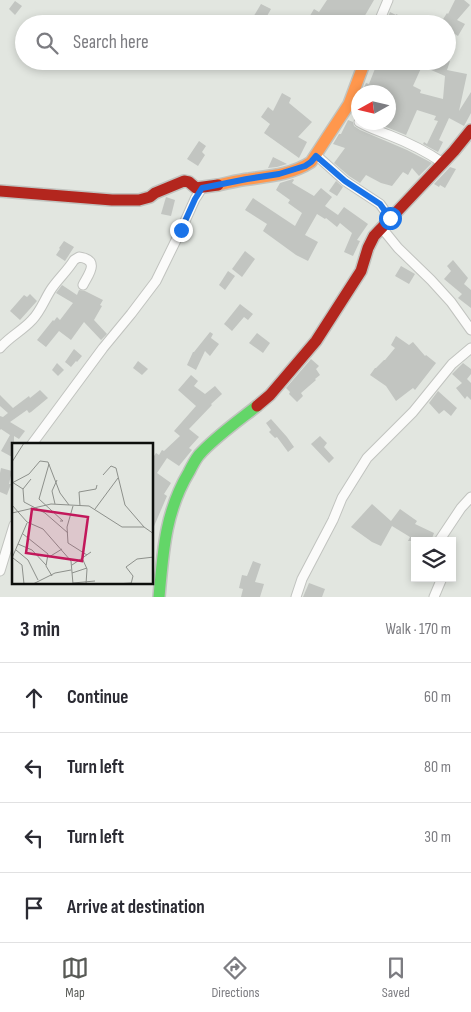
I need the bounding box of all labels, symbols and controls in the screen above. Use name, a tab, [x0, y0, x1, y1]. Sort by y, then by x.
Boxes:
search box	[15, 15, 456, 70]
icon: search	[33, 29, 61, 57]
text: Search here	[73, 31, 149, 54]
north arrow	[351, 85, 396, 130]
route start	[379, 207, 402, 230]
route end	[170, 219, 193, 242]
inset map	[12, 443, 154, 584]
map controls	[411, 537, 456, 582]
button: layers	[411, 537, 456, 582]
text: 3 min	[20, 617, 60, 642]
text: Walk · 170 m	[386, 620, 451, 639]
icon: ahead	[20, 684, 48, 712]
text: Continue	[67, 686, 128, 709]
text: 60 m	[424, 688, 451, 707]
icon: left	[20, 754, 48, 782]
text: Turn left	[67, 756, 124, 779]
text: 80 m	[424, 758, 451, 777]
icon: left	[20, 824, 48, 852]
text: Turn left	[67, 826, 124, 849]
text: 30 m	[424, 828, 451, 847]
icon: arrive	[20, 894, 48, 922]
text: Arrive at destination	[67, 896, 205, 919]
tab: Map	[61, 954, 89, 1001]
tab: Directions	[211, 954, 260, 1001]
tab: Saved	[382, 954, 410, 1001]

